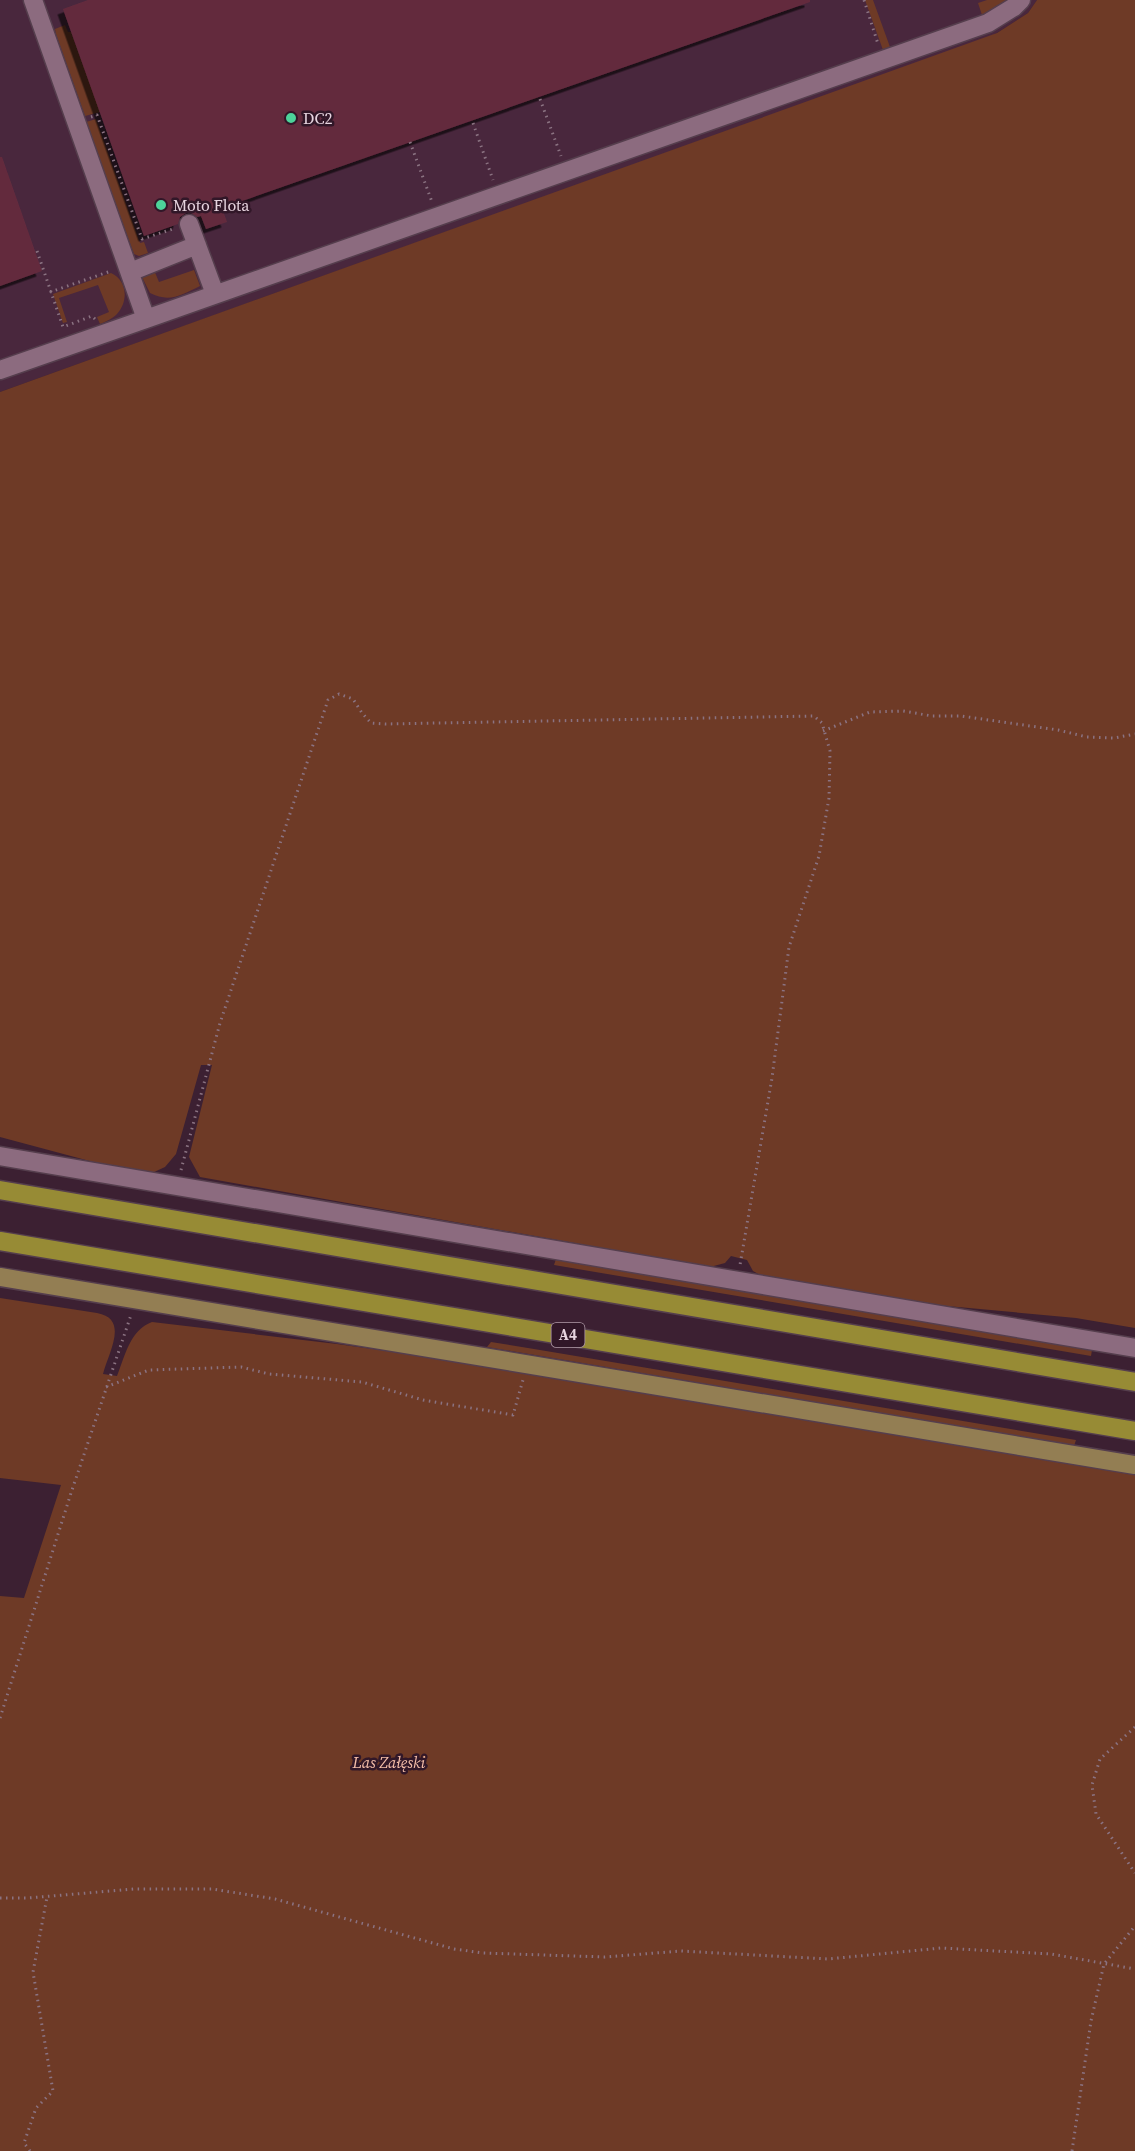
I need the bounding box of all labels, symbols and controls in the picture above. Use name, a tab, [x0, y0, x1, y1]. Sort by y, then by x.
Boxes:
place label: DC2	[303, 107, 333, 129]
marker: DC2	[284, 111, 298, 125]
place label: Moto Flota	[173, 194, 250, 216]
marker: Moto Flota	[154, 198, 168, 212]
road number: A4	[552, 1323, 584, 1347]
park label: Las Załęski	[352, 1751, 426, 1773]

